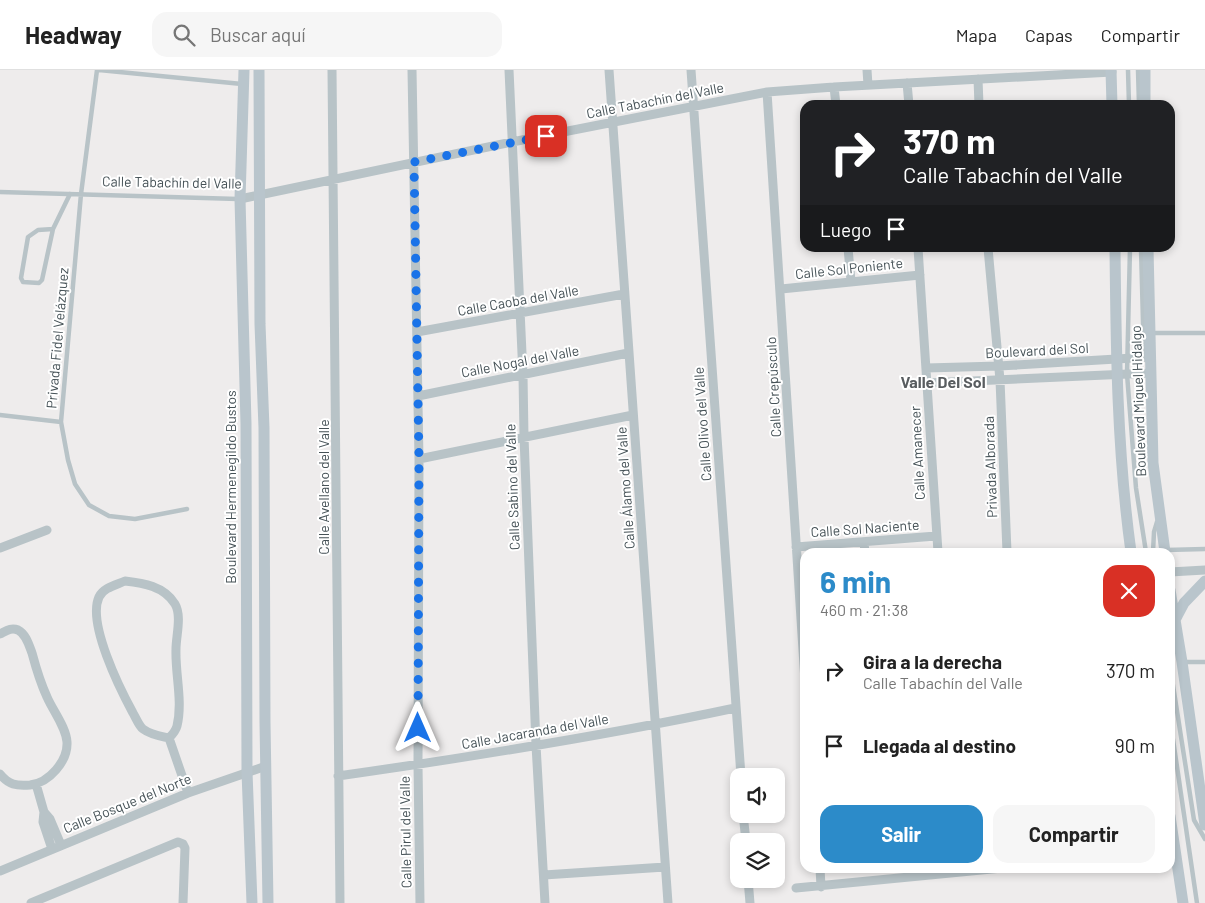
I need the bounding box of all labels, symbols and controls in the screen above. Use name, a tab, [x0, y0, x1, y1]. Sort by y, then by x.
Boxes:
search box	[152, 12, 502, 57]
text: Headway	[25, 20, 122, 49]
icon: search	[170, 21, 198, 49]
text: Buscar aquí	[210, 23, 306, 46]
text: Mapa	[956, 24, 997, 46]
text: Capas	[1025, 24, 1073, 46]
text: Compartir	[1101, 24, 1180, 46]
street label: Calle Tabachín del Valle	[585, 78, 725, 122]
pin	[525, 115, 567, 157]
text: 370 m	[903, 119, 995, 161]
icon: right	[820, 120, 885, 185]
icon: arrive	[532, 122, 560, 150]
text: Calle Tabachín del Valle	[903, 161, 1123, 187]
street label: Calle Tabachín del Valle	[102, 172, 242, 192]
icon: arrive	[882, 215, 910, 243]
text: Luego	[820, 218, 872, 241]
street label: Calle Sol Poniente	[794, 254, 904, 282]
street label: Privada Fidel Velázquez	[42, 267, 72, 409]
street label: Calle Caoba del Valle	[456, 281, 580, 319]
street label: Boulevard Miguel Hidalgo	[1127, 325, 1149, 477]
street label: Calle Crepúsculo	[762, 336, 784, 438]
street label: Boulevard del Sol	[985, 339, 1089, 361]
street label: Calle Nogal del Valle	[460, 341, 580, 381]
street label: Calle Olivo del Valle	[690, 366, 714, 482]
district label: Valle Del Sol	[900, 372, 986, 391]
street label: Boulevard Hermenegildo Bustos	[222, 390, 239, 584]
street label: Calle Amanecer	[906, 406, 928, 500]
street label: Privada Alborada	[980, 416, 1000, 518]
street label: Calle Avellano del Valle	[315, 419, 332, 555]
street label: Calle Sabino del Valle	[501, 424, 523, 550]
street label: Calle Álamo del Valle	[612, 426, 638, 550]
street label: Calle Sol Naciente	[810, 516, 920, 540]
text: 6 min	[820, 563, 891, 599]
button: close	[1103, 565, 1155, 617]
text: 460 m · 21:38	[820, 600, 908, 619]
text: Gira a la derecha	[863, 650, 1002, 673]
icon: right	[820, 657, 848, 685]
text: 370 m	[1106, 659, 1155, 682]
text: Calle Tabachín del Valle	[863, 673, 1023, 692]
position arrow	[391, 701, 443, 753]
street label: Calle Jacaranda del Valle	[460, 710, 610, 752]
icon: arrive	[820, 732, 848, 760]
text: Llegada al destino	[863, 734, 1016, 757]
text: 90 m	[1115, 734, 1155, 757]
map controls	[730, 768, 785, 888]
button: sound	[730, 768, 785, 823]
street label: Calle Bosque del Norte	[60, 770, 194, 836]
street label: Calle Pirul del Valle	[396, 776, 414, 888]
button: Salir	[820, 805, 983, 863]
button: Compartir	[993, 805, 1155, 863]
button: layers	[730, 833, 785, 888]

